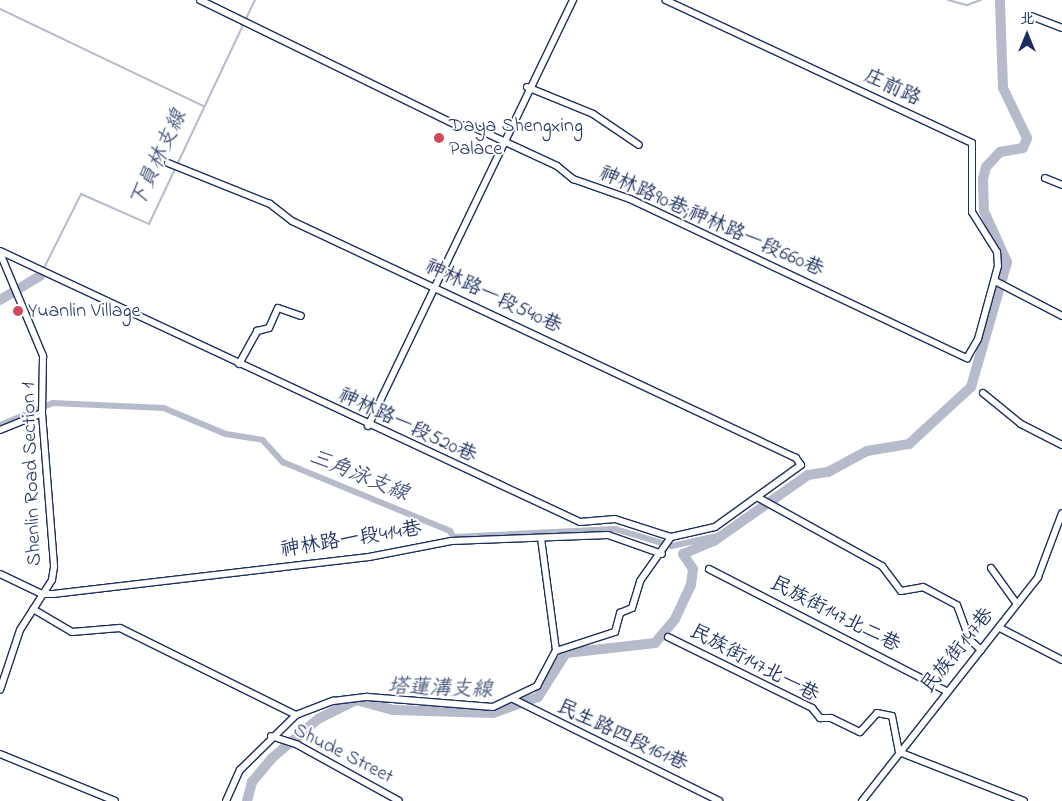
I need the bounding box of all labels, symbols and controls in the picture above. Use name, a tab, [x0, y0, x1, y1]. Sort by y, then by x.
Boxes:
text: 北	[1020, 9, 1034, 30]
north arrow	[1002, 10, 1052, 60]
street label: 庄前路	[860, 64, 924, 112]
water label: 下員林支線	[125, 106, 193, 212]
place label: Daya Shengxing Palace	[449, 114, 583, 161]
marker: Daya Shengxing Palace	[433, 132, 445, 144]
street label: 神林路90巷;神林路一段660巷	[595, 162, 827, 282]
street label: 神林路一段540巷	[421, 255, 565, 339]
place label: Yuanlin Village	[28, 299, 141, 323]
marker: Yuanlin Village	[12, 305, 24, 317]
street label: Shenlin Road Section 1	[17, 382, 47, 566]
street label: 神林路一段520巷	[334, 383, 480, 469]
water label: 三角泳支線	[306, 445, 412, 507]
street label: 神林路一段414巷	[279, 517, 423, 563]
street label: 民族街147北二巷	[766, 572, 904, 658]
street label: 民族街147巷	[916, 603, 1000, 699]
street label: 民族街147北一巷	[685, 620, 823, 708]
water label: 塔蓮溝支線	[387, 675, 493, 703]
street label: 民生路四段161巷	[553, 695, 691, 777]
street label: Shude Street	[289, 718, 397, 790]

